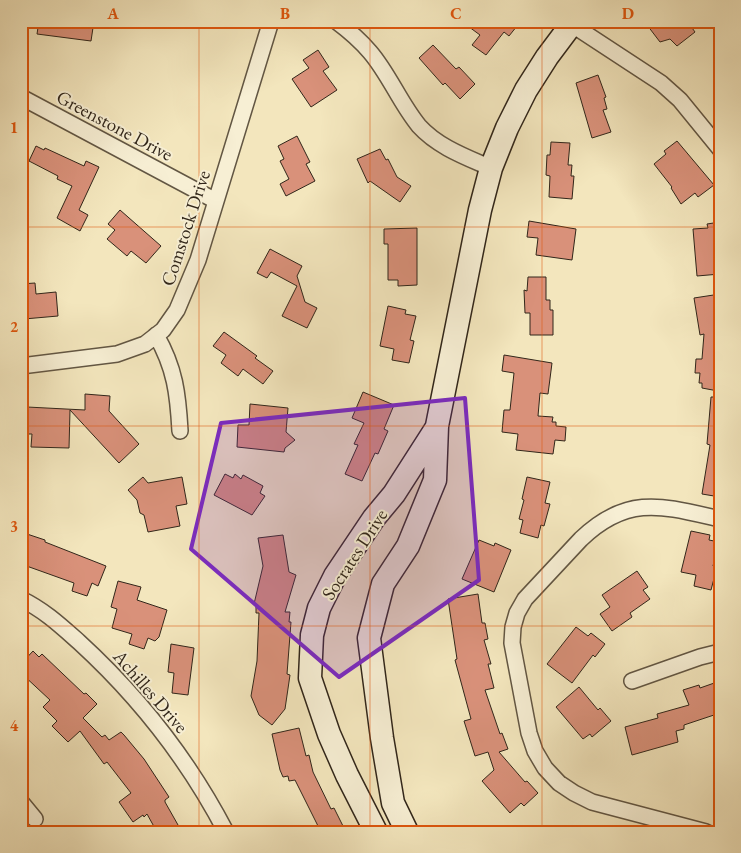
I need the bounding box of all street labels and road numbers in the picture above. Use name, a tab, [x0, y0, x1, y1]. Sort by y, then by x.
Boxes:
street label: Greenstone Drive	[52, 84, 177, 167]
street label: Comstock Drive	[155, 167, 216, 289]
street label: Socrates Drive	[316, 504, 393, 604]
street label: Achilles Drive	[107, 644, 194, 738]

